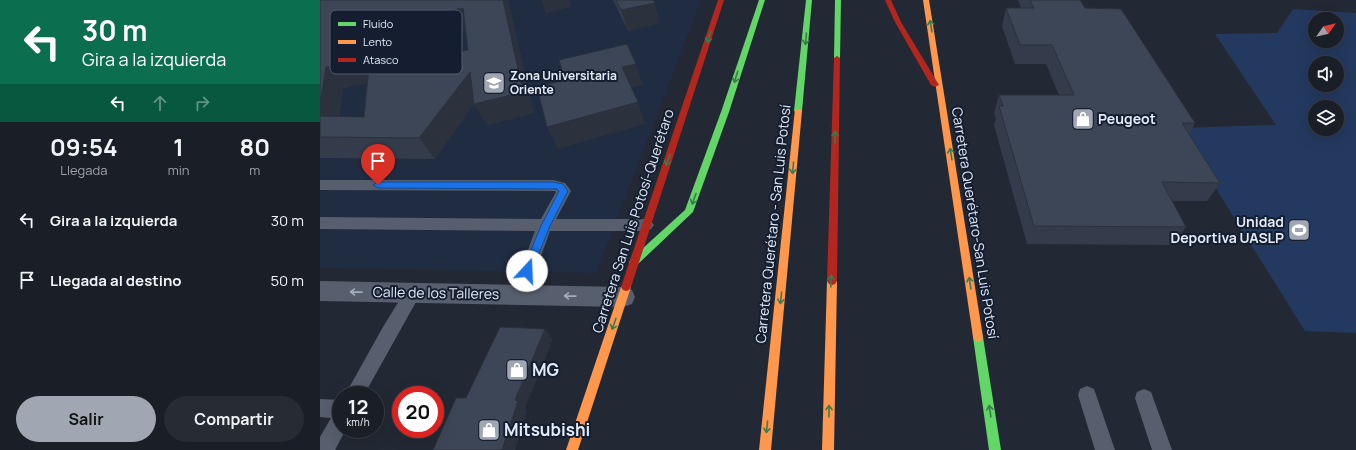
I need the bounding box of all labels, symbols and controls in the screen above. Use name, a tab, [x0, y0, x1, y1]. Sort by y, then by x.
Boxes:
legend	[330, 10, 462, 74]
text: 30 m	[82, 11, 147, 49]
north arrow	[1308, 12, 1344, 48]
map controls	[1308, 12, 1344, 136]
icon: left	[16, 16, 68, 68]
text: Fluido	[363, 16, 394, 31]
one-way arrow	[927, 20, 935, 33]
one-way arrow	[705, 30, 712, 43]
one-way arrow	[802, 32, 809, 45]
text: Lento	[363, 34, 393, 49]
text: Gira a la izquierda	[82, 47, 226, 71]
text: Atasco	[363, 52, 399, 67]
button: sound	[1308, 56, 1344, 92]
place label: Zona Universitaria Oriente	[510, 67, 617, 98]
school or university icon: Zona Universitaria Oriente	[481, 70, 507, 96]
one-way arrow	[732, 70, 739, 83]
icon: left	[107, 92, 129, 114]
icon: ahead	[149, 92, 171, 114]
icon: right	[191, 92, 213, 114]
button: layers	[1308, 100, 1344, 136]
street label: Carretera Querétaro - San Luis Potosí	[751, 104, 794, 344]
street label: Carretera San Luis Potosí-Querétaro	[587, 106, 678, 335]
street label: Carretera Querétaro-San Luis Potosí	[948, 106, 1003, 340]
shop icon: Peugeot	[1070, 106, 1096, 132]
place label: Peugeot	[1098, 109, 1156, 128]
text: 09:54	[50, 130, 118, 163]
text: 1	[173, 130, 184, 163]
text: 80	[239, 130, 270, 163]
one-way arrow	[831, 131, 839, 144]
pin	[361, 144, 395, 185]
one-way arrow	[946, 148, 954, 161]
icon: arrive	[367, 150, 389, 172]
one-way arrow	[664, 154, 671, 167]
text: Llegada	[60, 161, 107, 179]
text: min	[168, 161, 189, 179]
text: m	[249, 161, 260, 179]
one-way arrow	[789, 161, 797, 174]
one-way arrow	[689, 193, 697, 205]
icon: left	[16, 209, 38, 231]
text: Gira a la izquierda	[50, 210, 177, 231]
text: 30 m	[271, 210, 304, 231]
place label: Unidad Deportiva UASLP	[1171, 212, 1284, 247]
sports icon: Unidad Deportiva UASLP	[1286, 217, 1312, 243]
position arrow	[506, 250, 548, 292]
icon: arrive	[16, 269, 38, 291]
text: Llegada al destino	[50, 270, 182, 291]
text: 50 m	[270, 270, 304, 291]
one-way arrow	[828, 275, 835, 288]
one-way arrow	[966, 277, 974, 290]
street label: Calle de los Talleres	[373, 282, 499, 303]
one-way arrow	[350, 288, 363, 295]
one-way arrow	[777, 291, 784, 304]
one-way arrow	[564, 292, 577, 300]
one-way arrow	[610, 317, 618, 329]
shop icon: MG	[504, 357, 530, 383]
place label: MG	[532, 358, 559, 381]
speed limit sign: 20	[392, 386, 444, 438]
text: 12	[348, 393, 368, 420]
button: Salir	[16, 396, 156, 442]
button: Compartir	[164, 396, 304, 442]
one-way arrow	[825, 405, 833, 418]
one-way arrow	[985, 405, 993, 418]
text: km/h	[346, 415, 370, 429]
shop icon: Mitsubishi	[476, 417, 502, 443]
place label: Mitsubishi	[504, 418, 590, 441]
one-way arrow	[764, 420, 771, 433]

